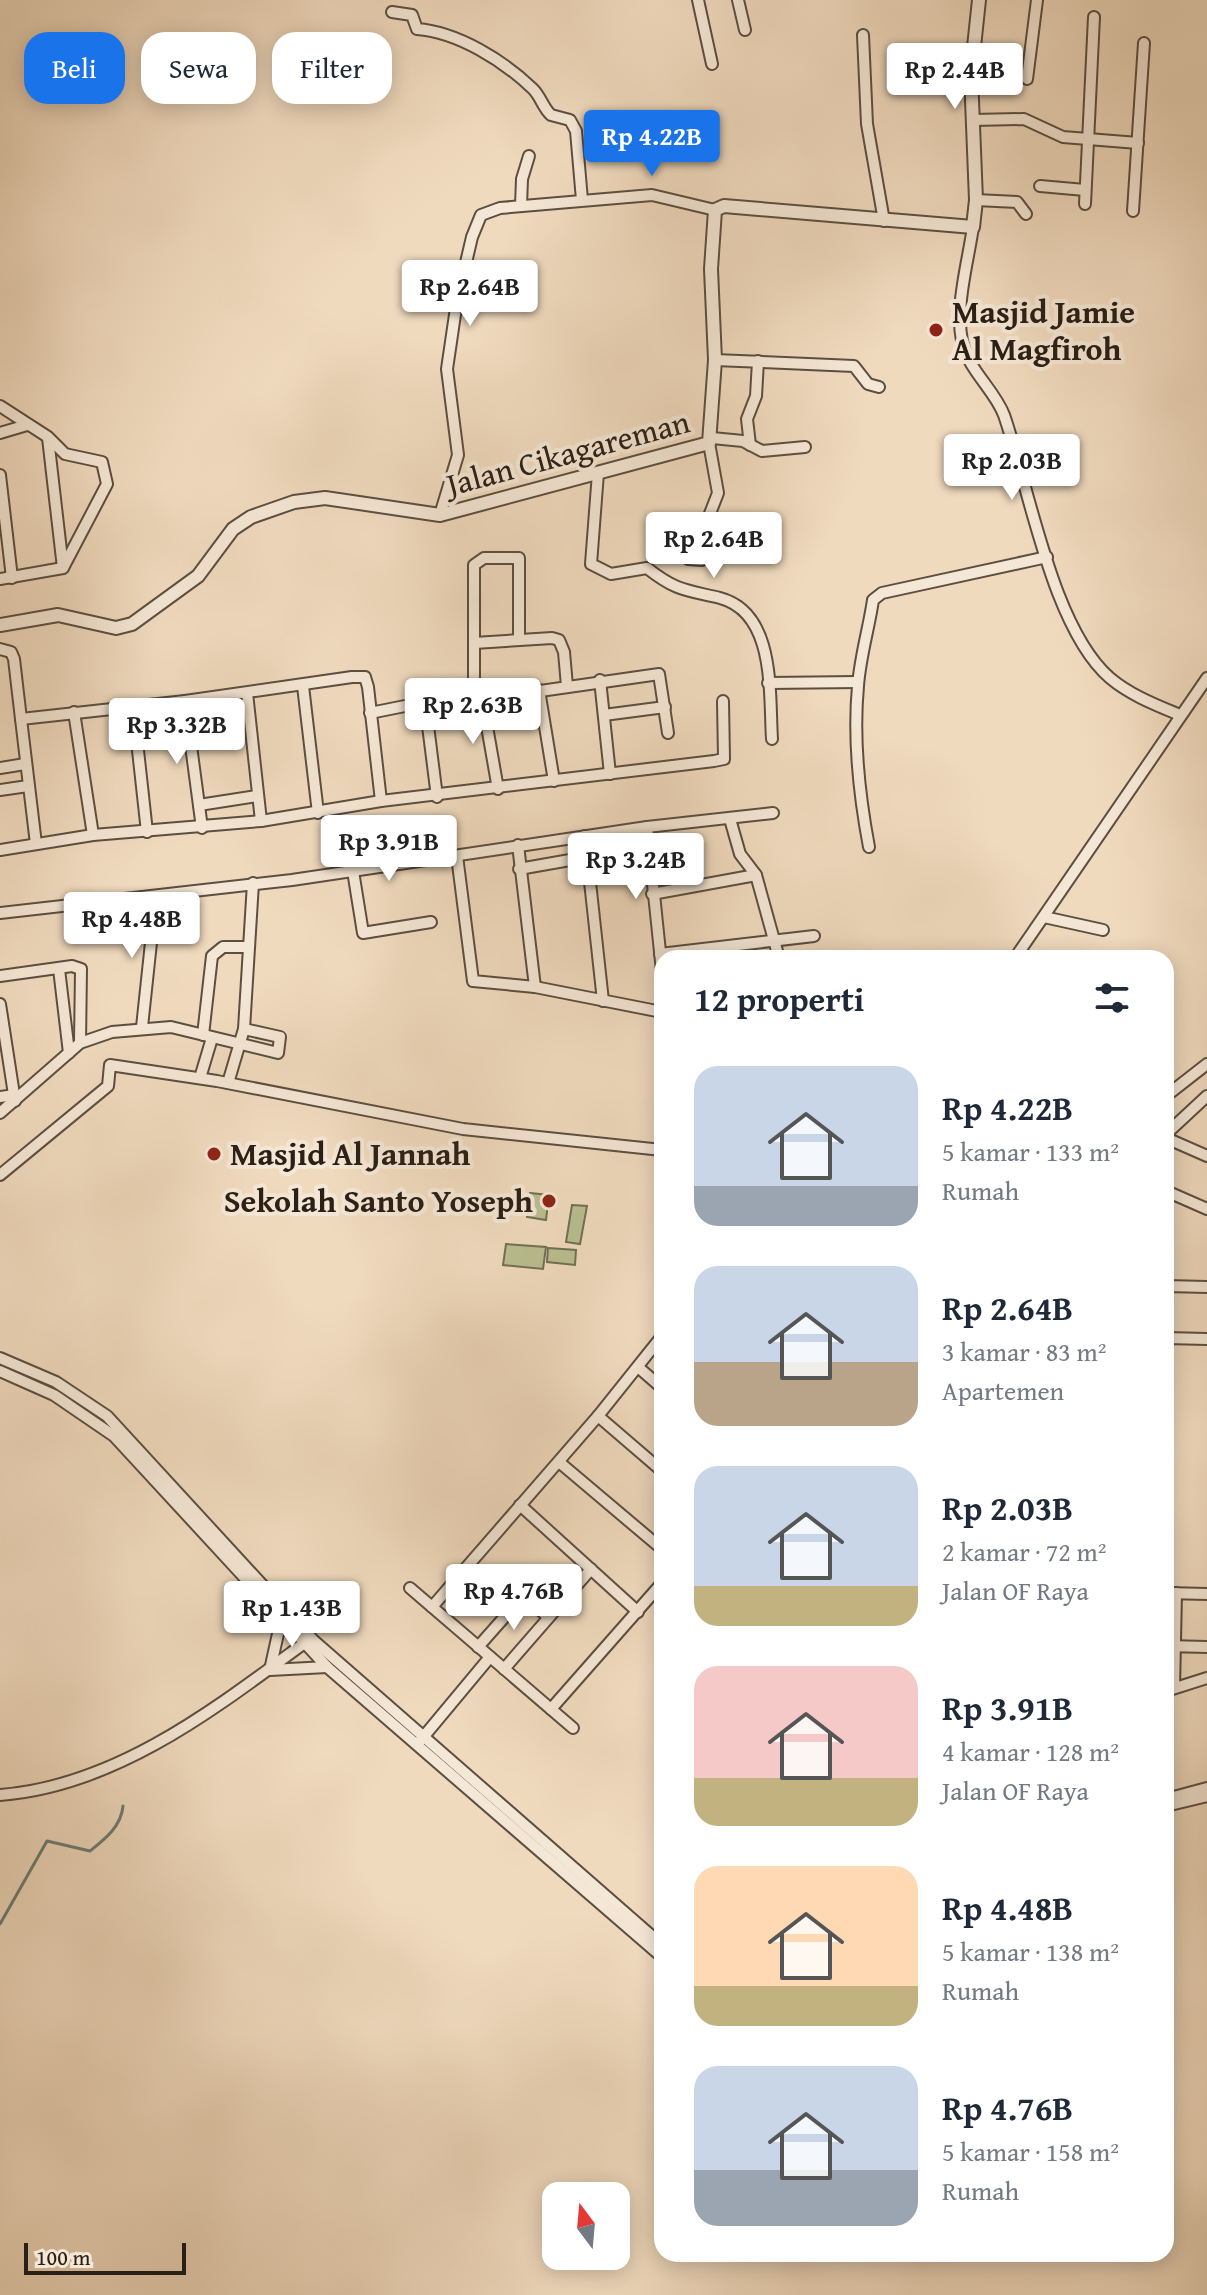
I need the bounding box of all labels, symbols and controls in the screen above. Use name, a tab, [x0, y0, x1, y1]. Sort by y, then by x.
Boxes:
chip: Beli	[24, 32, 125, 104]
chip: Sewa	[141, 32, 256, 104]
chip: Filter	[272, 32, 392, 104]
pin: Rp 2.44B	[872, 43, 1038, 111]
text: Rp 2.44B	[905, 49, 1005, 88]
pin: Rp 4.22B	[569, 110, 735, 178]
text: Rp 4.22B	[602, 116, 702, 155]
pin: Rp 2.64B	[387, 260, 553, 328]
text: Rp 2.64B	[420, 266, 520, 305]
place label: Masjid Jamie Al Magfiroh	[952, 288, 1135, 372]
marker: Masjid Jamie Al Magfiroh	[927, 321, 945, 339]
street label: Jalan Cikagareman	[437, 397, 695, 509]
pin: Rp 2.03B	[929, 434, 1095, 502]
text: Rp 2.03B	[962, 440, 1062, 479]
pin: Rp 2.64B	[631, 512, 797, 580]
text: Rp 2.64B	[664, 518, 764, 557]
pin: Rp 2.63B	[390, 678, 556, 746]
text: Rp 2.63B	[423, 684, 523, 723]
pin: Rp 3.32B	[94, 698, 260, 766]
text: Rp 3.32B	[127, 704, 227, 743]
pin: Rp 3.91B	[306, 815, 472, 883]
text: Rp 3.91B	[339, 821, 439, 860]
pin: Rp 3.24B	[553, 833, 719, 901]
text: Rp 3.24B	[586, 839, 686, 878]
pin: Rp 4.48B	[49, 892, 215, 960]
text: Rp 4.48B	[82, 898, 182, 937]
text: 12 properti	[694, 974, 864, 1023]
icon: filters	[1090, 976, 1134, 1020]
text: Rp 4.22B	[942, 1083, 1073, 1132]
icon: home	[758, 1098, 854, 1194]
place label: Masjid Al Jannah	[230, 1130, 471, 1177]
text: 5 kamar · 133 m²	[942, 1132, 1119, 1171]
marker: Masjid Al Jannah	[205, 1145, 223, 1163]
text: Rumah	[942, 1171, 1019, 1210]
place label: Sekolah Santo Yoseph	[224, 1177, 533, 1224]
marker: Sekolah Santo Yoseph	[540, 1192, 558, 1210]
text: Rp 2.64B	[942, 1283, 1073, 1332]
icon: home	[758, 1298, 854, 1394]
text: 3 kamar · 83 m²	[942, 1332, 1107, 1371]
text: Apartemen	[942, 1371, 1064, 1410]
text: Rp 2.03B	[942, 1483, 1073, 1532]
icon: home	[758, 1498, 854, 1594]
text: 2 kamar · 72 m²	[942, 1532, 1107, 1571]
pin: Rp 4.76B	[431, 1564, 597, 1632]
text: Rp 4.76B	[464, 1570, 564, 1609]
text: Jalan OF Raya	[942, 1571, 1089, 1610]
pin: Rp 1.43B	[209, 1581, 375, 1649]
text: Rp 1.43B	[242, 1587, 342, 1626]
text: Rp 3.91B	[942, 1683, 1073, 1732]
icon: home	[758, 1698, 854, 1794]
text: 4 kamar · 128 m²	[942, 1732, 1119, 1771]
text: Jalan OF Raya	[942, 1771, 1089, 1810]
text: Rp 4.48B	[942, 1883, 1073, 1932]
icon: home	[758, 1898, 854, 1994]
text: 5 kamar · 138 m²	[942, 1932, 1119, 1971]
text: Rumah	[942, 1971, 1019, 2010]
text: Rp 4.76B	[942, 2083, 1073, 2132]
icon: home	[758, 2098, 854, 2194]
text: 5 kamar · 158 m²	[942, 2132, 1119, 2171]
text: Rumah	[942, 2171, 1019, 2210]
north arrow	[542, 2182, 630, 2270]
map controls	[542, 2182, 630, 2270]
scale bar	[24, 2239, 186, 2275]
text: 100 m	[36, 2241, 91, 2273]

